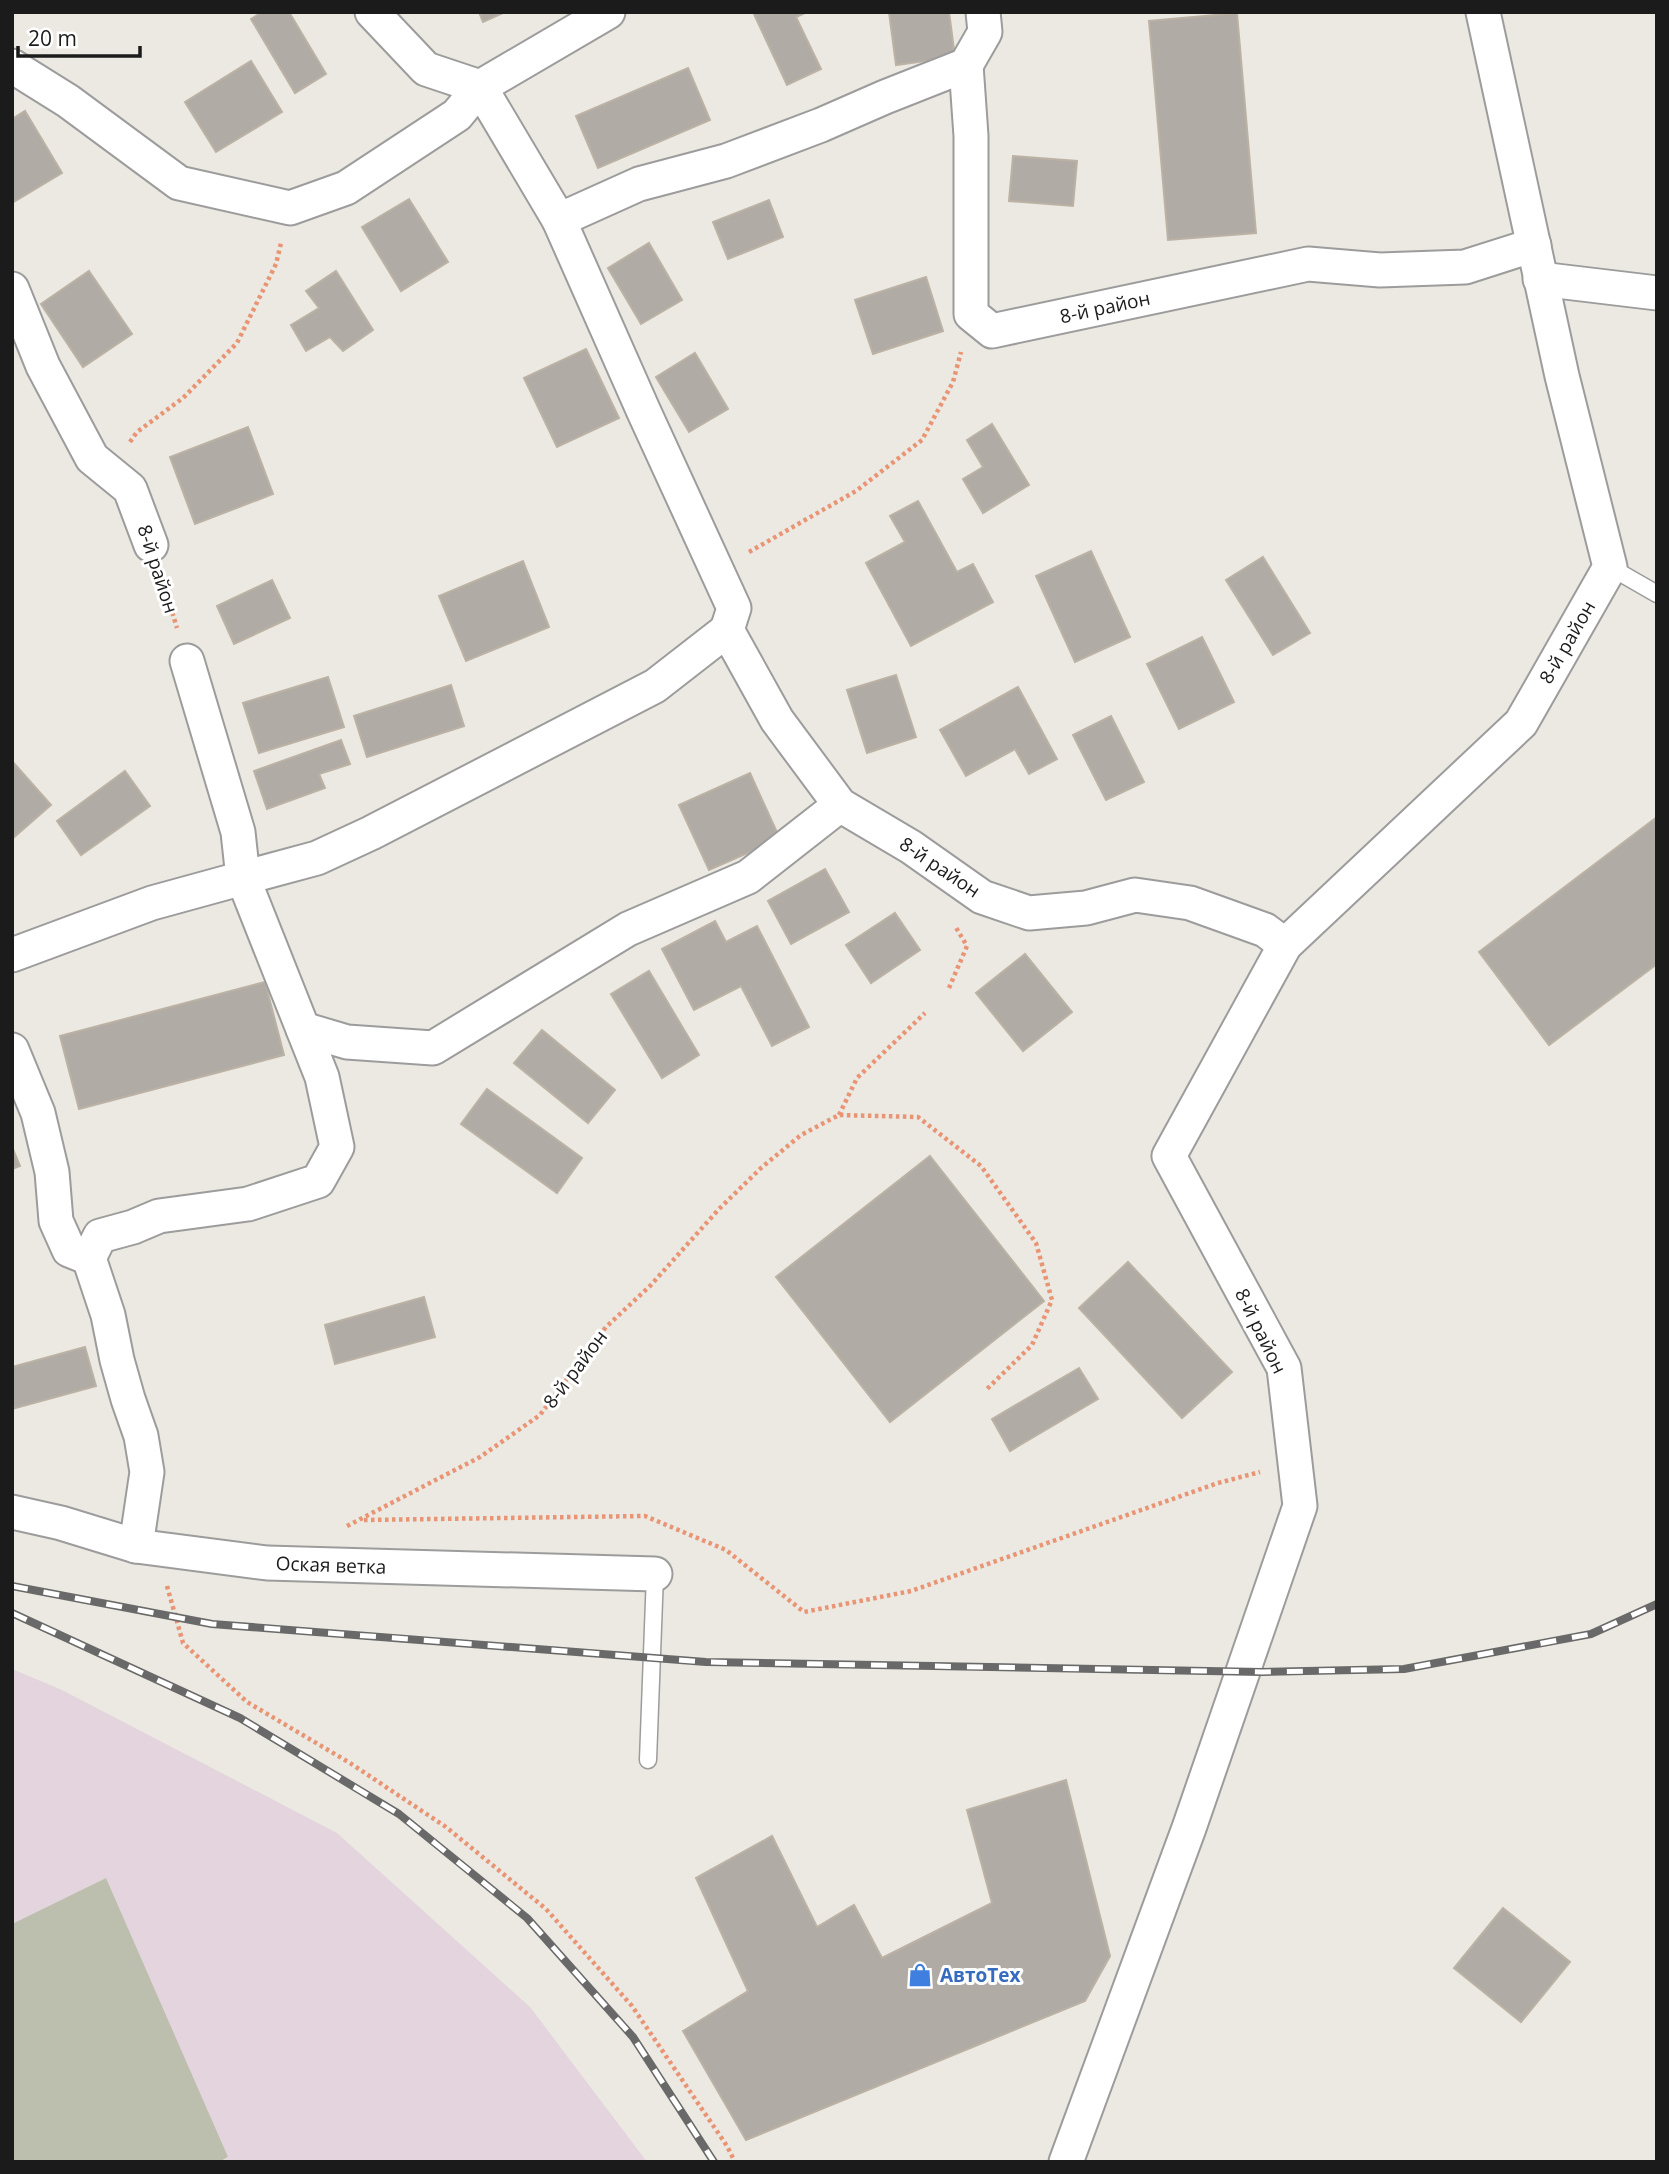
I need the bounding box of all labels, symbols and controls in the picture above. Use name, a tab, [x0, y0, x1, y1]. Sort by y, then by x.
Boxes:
scale bar	[18, 14, 140, 58]
text: 20 m	[28, 24, 77, 52]
street label: 8-й район	[1057, 285, 1153, 329]
street label: 8-й район	[131, 521, 185, 617]
street label: 8-й район	[1533, 596, 1601, 688]
street label: 8-й район	[895, 831, 985, 903]
street label: 8-й район	[1229, 1284, 1293, 1378]
street label: 8-й район	[537, 1325, 613, 1413]
street label: Оская ветка	[275, 1550, 387, 1580]
shop icon: АвтоТех	[906, 1961, 934, 1989]
place label: АвтоТех	[940, 1962, 1021, 1988]

